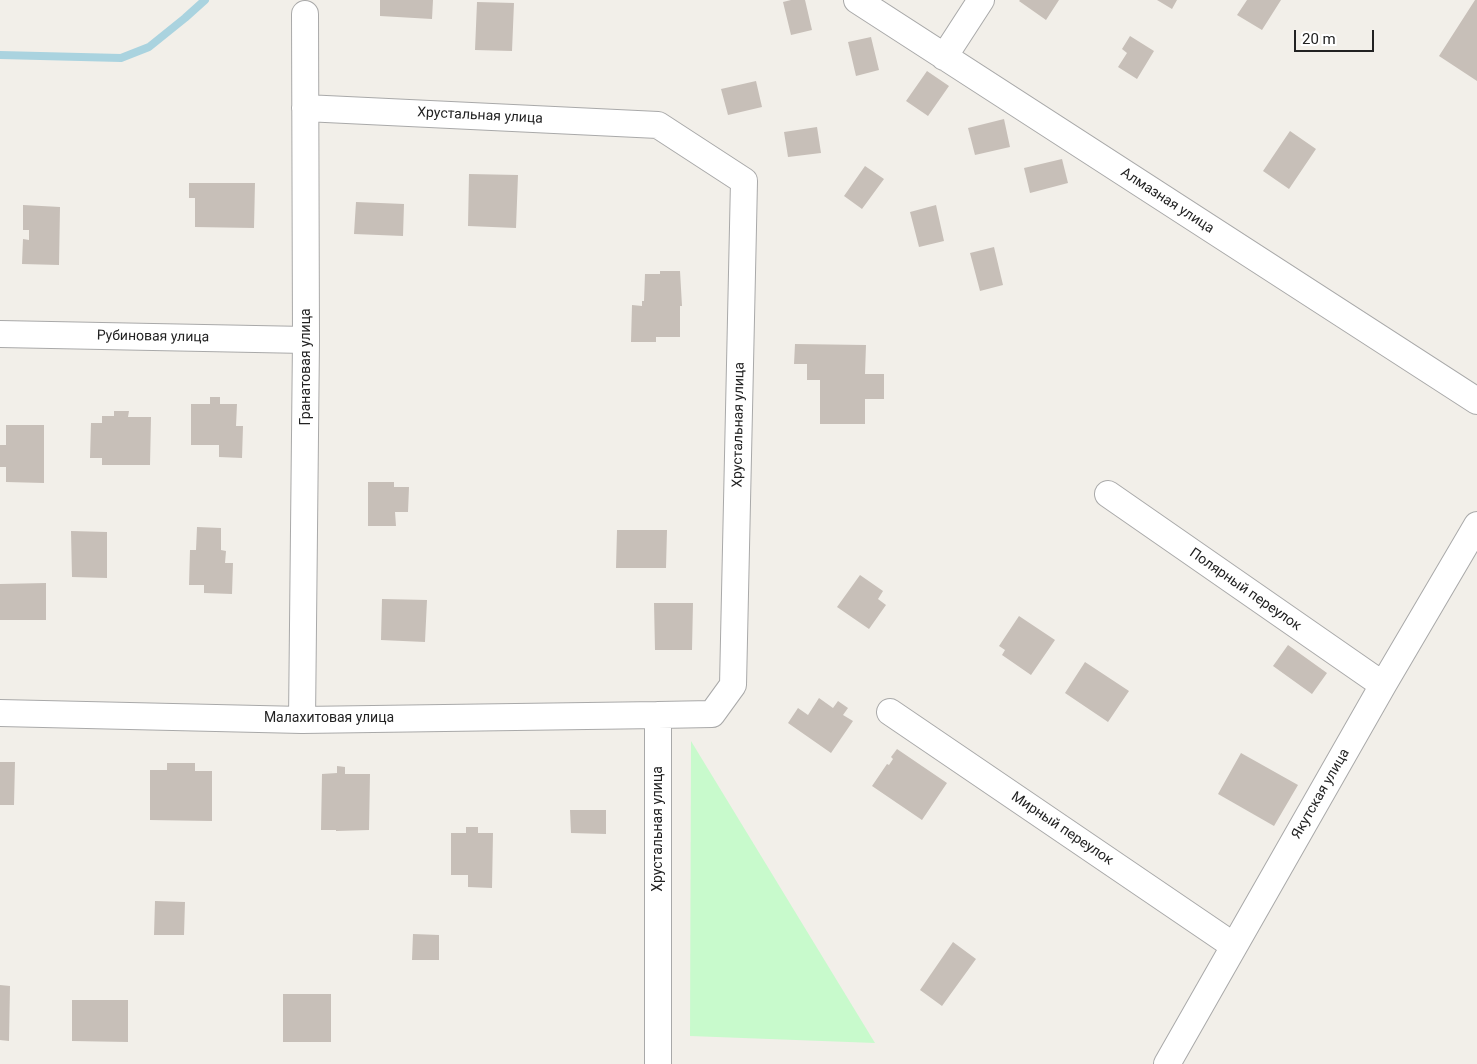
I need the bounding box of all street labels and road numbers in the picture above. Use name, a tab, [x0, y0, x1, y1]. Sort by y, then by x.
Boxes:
street label: Хрустальная улица	[417, 104, 543, 128]
street label: Алмазная улица	[1117, 165, 1217, 237]
street label: Гранатовая улица	[298, 308, 314, 426]
street label: Рубиновая улица	[97, 328, 209, 346]
street label: Хрустальная улица	[730, 362, 748, 488]
street label: Полярный переулок	[1186, 545, 1304, 635]
street label: Малахитовая улица	[264, 710, 394, 726]
street label: Якутская улица	[1288, 746, 1354, 842]
street label: Хрустальная улица	[650, 766, 666, 892]
street label: Мирный переулок	[1008, 789, 1116, 869]

